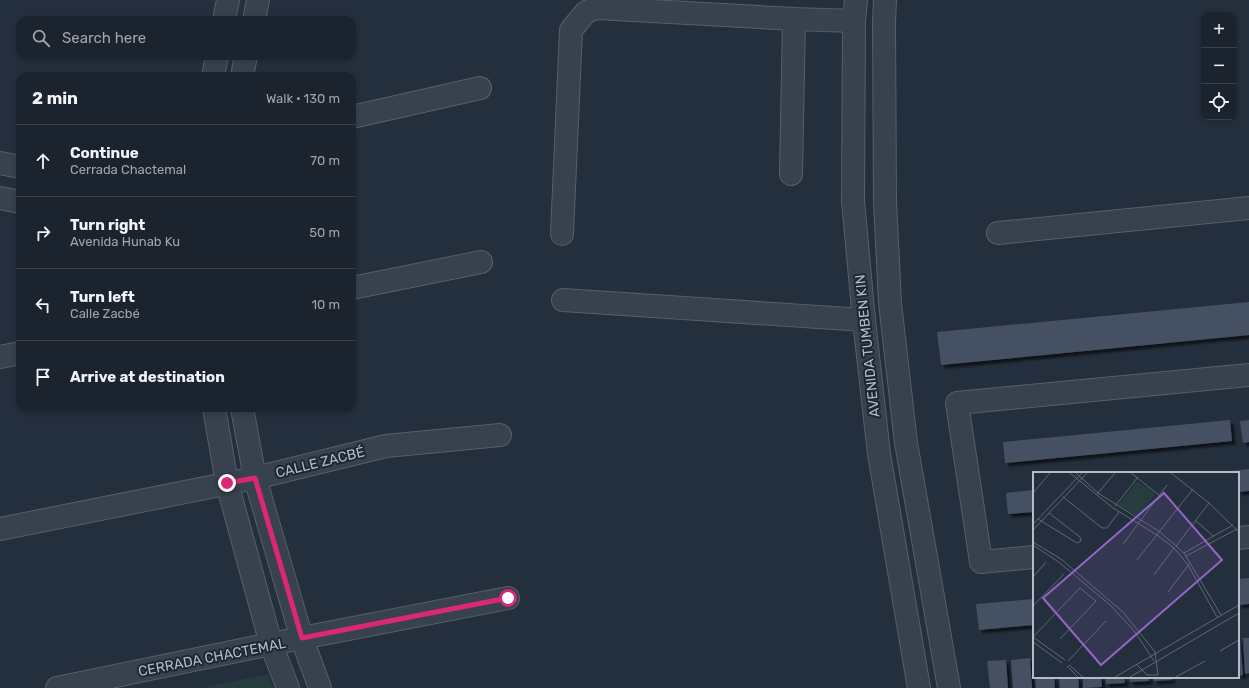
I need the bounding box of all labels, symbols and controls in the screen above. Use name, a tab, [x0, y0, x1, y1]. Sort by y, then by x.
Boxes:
map controls	[1201, 12, 1237, 120]
button: +	[1201, 12, 1237, 48]
search box	[16, 16, 356, 60]
icon: search	[30, 27, 52, 49]
text: Search here	[62, 29, 146, 47]
button: −	[1201, 48, 1237, 84]
button: locate	[1201, 84, 1237, 120]
text: 2 min	[32, 88, 78, 108]
text: Walk · 130 m	[266, 91, 340, 106]
text: Continue	[70, 144, 139, 162]
icon: ahead	[32, 150, 54, 172]
text: 70 m	[310, 153, 340, 168]
text: Cerrada Chactemal	[70, 162, 186, 177]
text: Turn right	[70, 216, 145, 234]
icon: right	[32, 222, 54, 244]
text: 50 m	[309, 225, 340, 240]
text: Avenida Hunab Ku	[70, 234, 180, 249]
street label: AVENIDA TUMBEN KIN	[852, 274, 883, 418]
text: Turn left	[70, 288, 135, 306]
icon: left	[32, 294, 54, 316]
text: 10 m	[311, 297, 340, 312]
text: Calle Zacbé	[70, 306, 140, 321]
icon: arrive	[32, 366, 54, 388]
text: Arrive at destination	[70, 368, 225, 386]
street label: CALLE ZACBÉ	[274, 442, 366, 482]
inset map	[1033, 472, 1239, 678]
route end	[218, 474, 236, 492]
route start	[499, 589, 517, 607]
street label: CERRADA CHACTEMAL	[137, 635, 288, 680]

